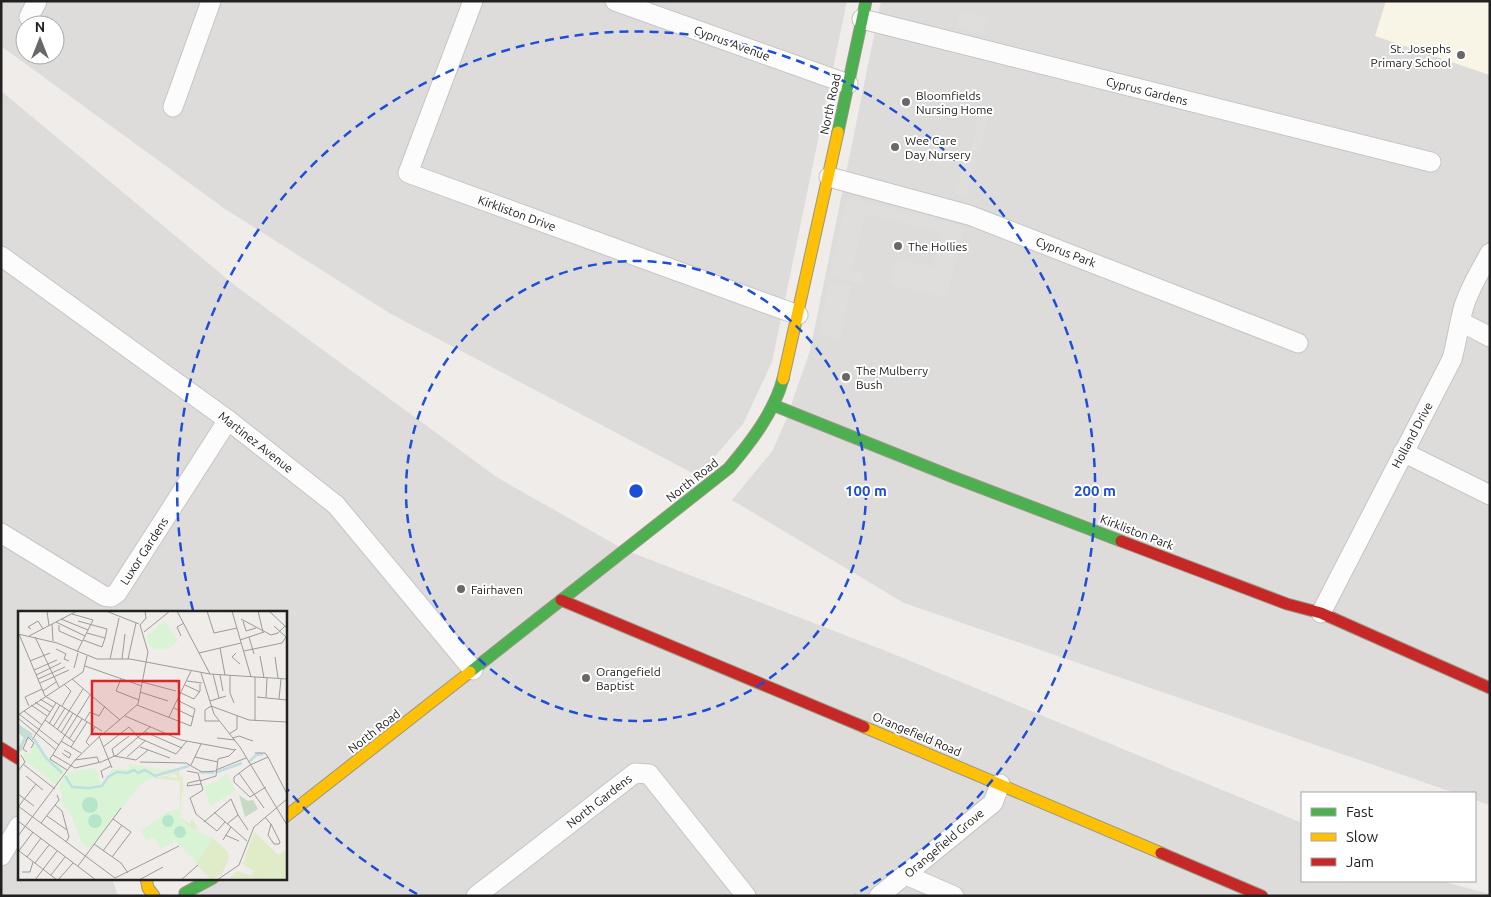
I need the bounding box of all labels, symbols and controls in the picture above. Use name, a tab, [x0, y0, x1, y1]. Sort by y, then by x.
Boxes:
north arrow	[15, 15, 65, 65]
text: N	[35, 19, 45, 35]
street label: Cyprus Avenue	[692, 23, 772, 63]
place label: St. Josephs Primary School	[1371, 42, 1451, 69]
marker: St. Josephs Primary School	[1455, 49, 1467, 61]
street label: North Road	[817, 72, 843, 136]
street label: Cyprus Gardens	[1105, 75, 1189, 107]
place label: Bloomfields Nursing Home	[916, 89, 993, 116]
marker: Bloomfields Nursing Home	[900, 96, 912, 108]
place label: Wee Care Day Nursery	[905, 134, 971, 161]
marker: Wee Care Day Nursery	[889, 141, 901, 153]
street label: Kirkliston Drive	[476, 193, 558, 233]
street label: Cyprus Park	[1034, 235, 1098, 269]
marker: The Hollies	[892, 240, 904, 252]
place label: The Hollies	[908, 240, 967, 253]
place label: The Mulberry Bush	[856, 364, 928, 391]
marker: The Mulberry Bush	[840, 371, 852, 383]
street label: Holland Drive	[1389, 400, 1435, 470]
street label: Martinez Avenue	[216, 409, 296, 475]
street label: North Road	[664, 456, 720, 504]
centre of rings	[627, 482, 645, 500]
text: 100 m	[845, 482, 887, 499]
text: 200 m	[1074, 482, 1116, 499]
street label: Kirkliston Park	[1098, 512, 1176, 552]
street label: Luxor Gardens	[117, 515, 171, 587]
marker: Fairhaven	[455, 583, 467, 595]
place label: Fairhaven	[471, 583, 523, 596]
inset map	[18, 611, 286, 880]
place label: Orangefield Baptist	[596, 665, 661, 692]
marker: Orangefield Baptist	[580, 672, 592, 684]
street label: North Road	[346, 707, 402, 755]
street label: Orangefield Road	[871, 709, 963, 759]
street label: North Gardens	[564, 772, 634, 830]
legend	[1301, 792, 1476, 882]
text: Fast	[1346, 803, 1374, 820]
street label: Orangefield Grove	[902, 806, 986, 880]
text: Slow	[1346, 828, 1379, 845]
text: Jam	[1346, 853, 1374, 870]

